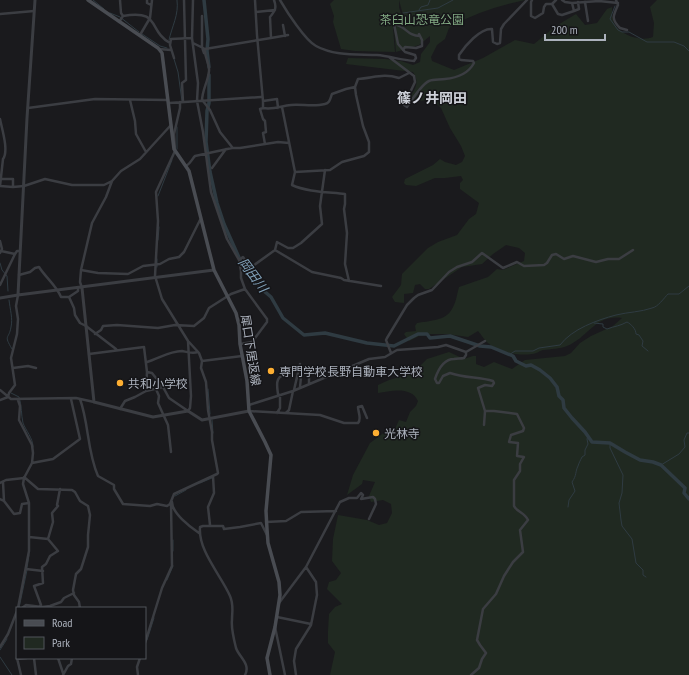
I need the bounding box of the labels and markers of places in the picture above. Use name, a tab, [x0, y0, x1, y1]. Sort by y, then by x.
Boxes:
place label: 専門学校長野自動車大学校	[279, 364, 423, 379]
marker: 専門学校長野自動車大学校	[266, 366, 276, 376]
place label: 共和小学校	[128, 376, 188, 391]
marker: 共和小学校	[115, 378, 125, 388]
place label: 光林寺	[384, 426, 420, 441]
marker: 光林寺	[371, 428, 381, 438]

